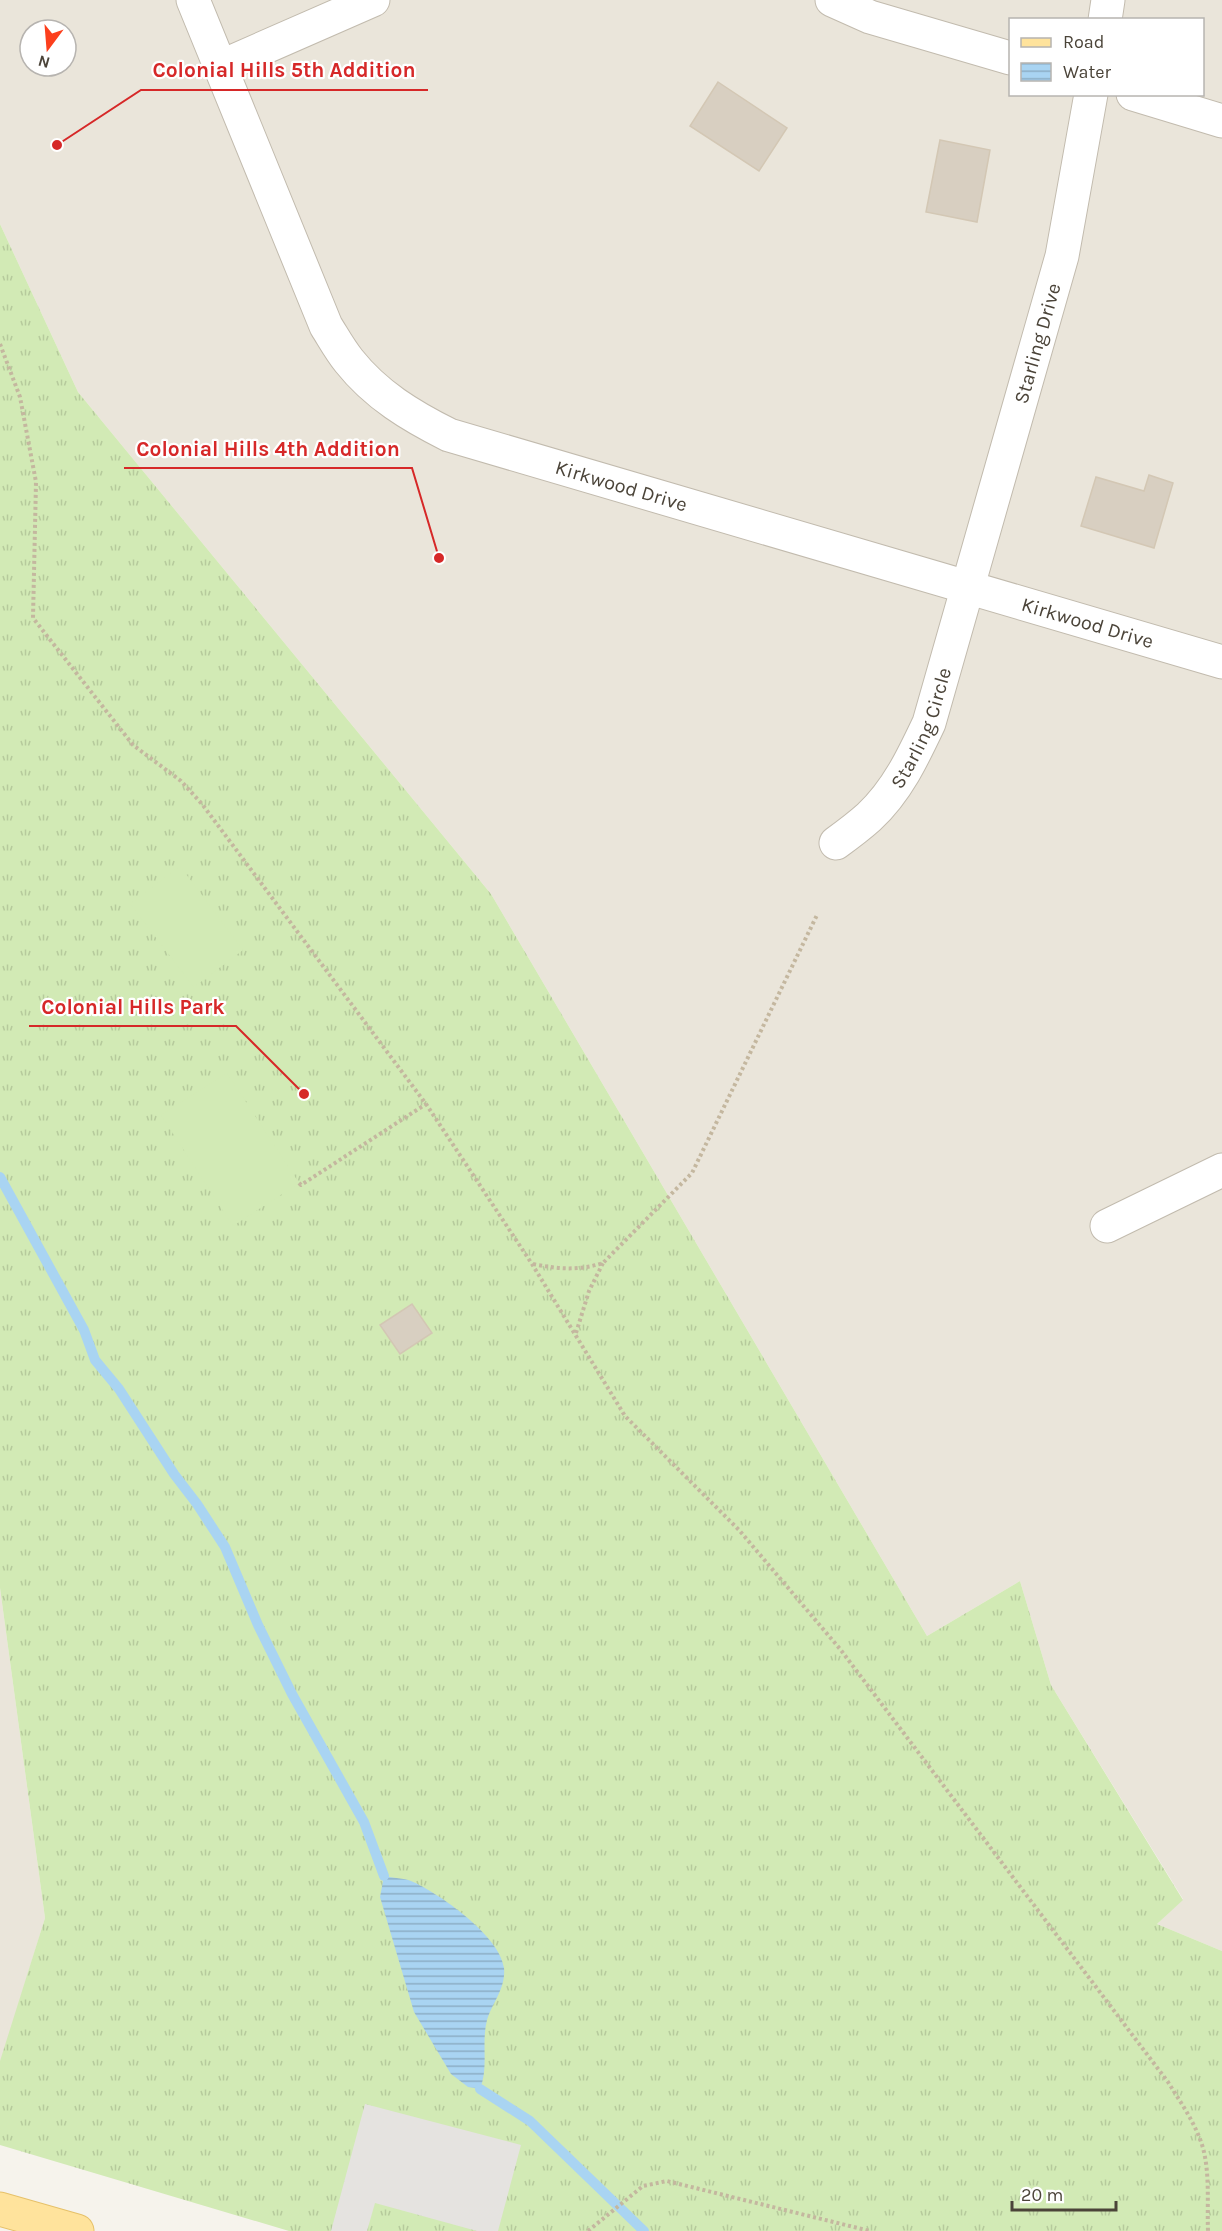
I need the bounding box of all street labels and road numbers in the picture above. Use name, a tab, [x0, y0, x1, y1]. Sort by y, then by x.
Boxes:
street label: Starling Drive	[1009, 280, 1065, 406]
street label: Kirkwood Drive	[553, 455, 690, 516]
street label: Kirkwood Drive	[1019, 592, 1156, 653]
street label: Starling Circle	[885, 665, 956, 793]

